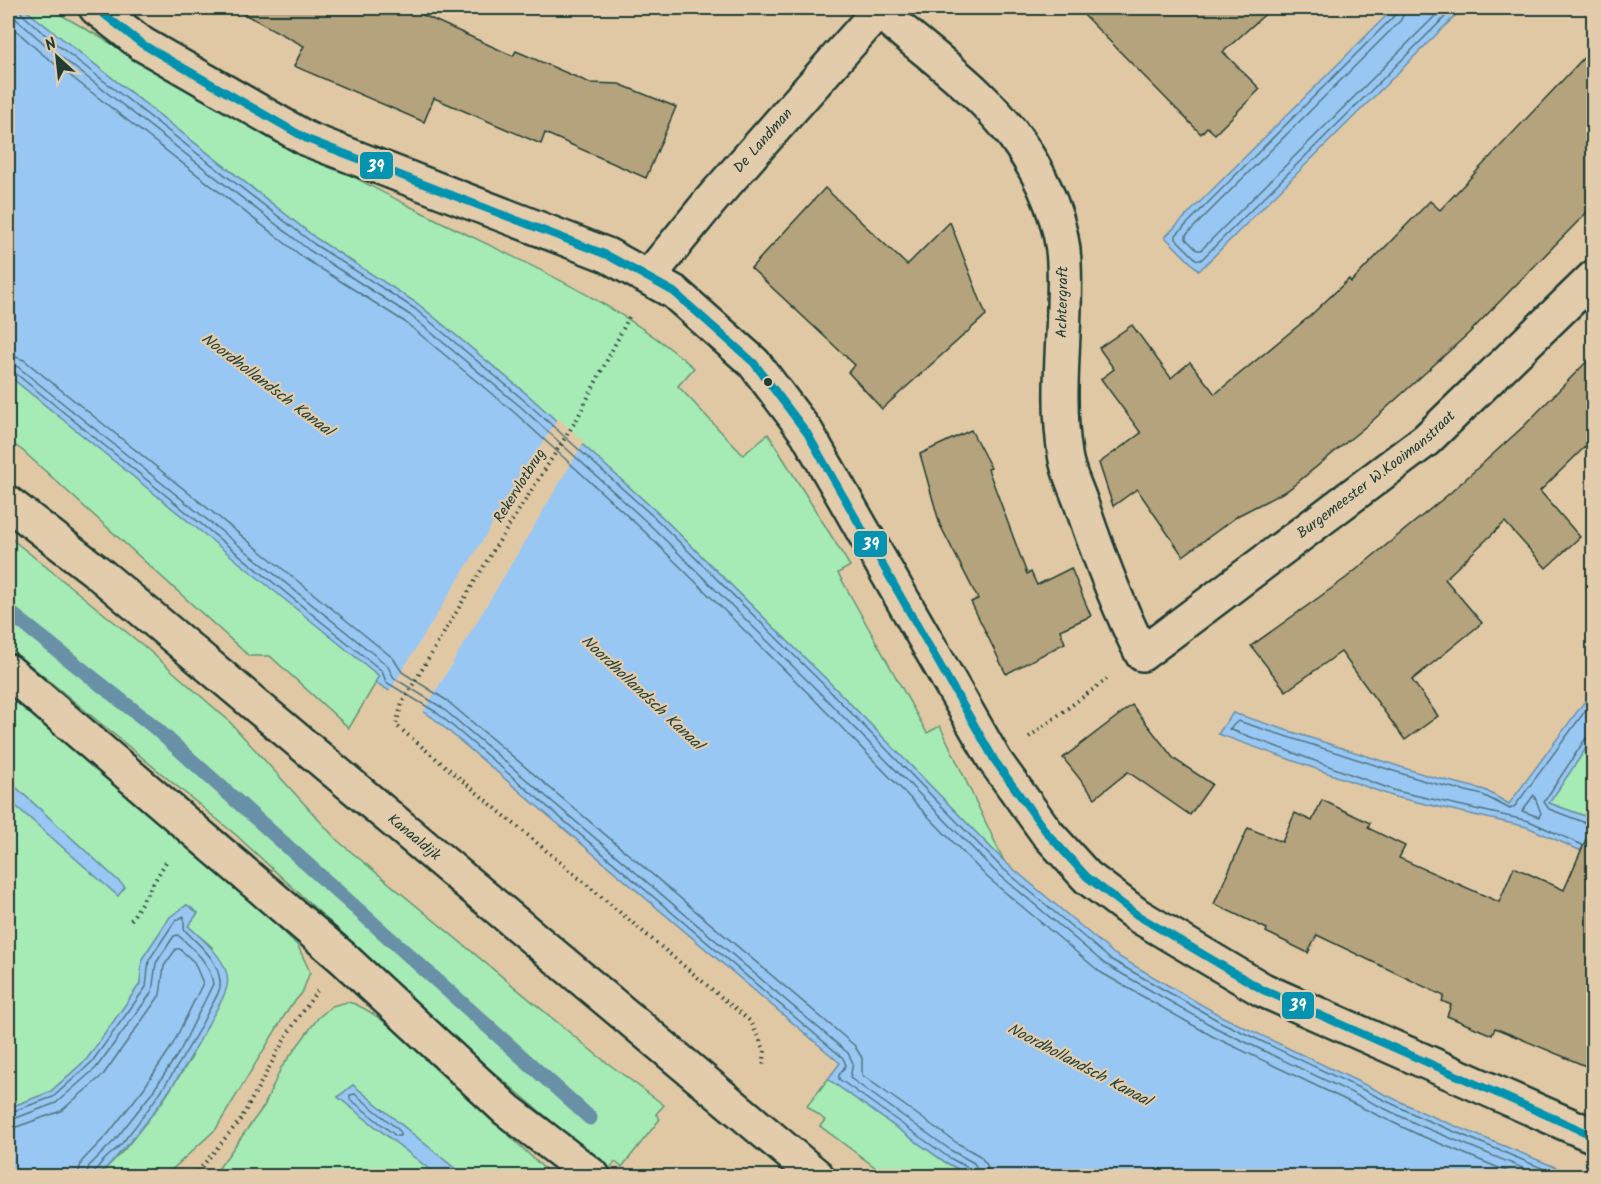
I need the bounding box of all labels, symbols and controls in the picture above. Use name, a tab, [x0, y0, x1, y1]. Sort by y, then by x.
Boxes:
north arrow	[27, 27, 87, 87]
text: N	[41, 32, 61, 58]
street label: De Landman	[728, 103, 799, 179]
line badge: 39	[359, 151, 394, 180]
text: 39	[367, 155, 384, 180]
street label: Achtergraft	[1050, 266, 1076, 338]
water label: Noordhollandsch Kanaal	[196, 327, 341, 445]
unlabelled marker	[762, 376, 774, 388]
street label: Burgemeester W.Kooimanstraat	[1292, 405, 1462, 545]
street label: Rekervlotbrug	[488, 444, 552, 528]
line badge: 39	[853, 530, 888, 558]
text: 39	[862, 533, 879, 558]
water label: Noordhollandsch Kanaal	[575, 629, 711, 759]
street label: Kanaaldijk	[382, 808, 447, 868]
line badge: 39	[1281, 991, 1315, 1020]
text: 39	[1289, 994, 1306, 1019]
water label: Noordhollandsch Kanaal	[1003, 1016, 1158, 1115]

